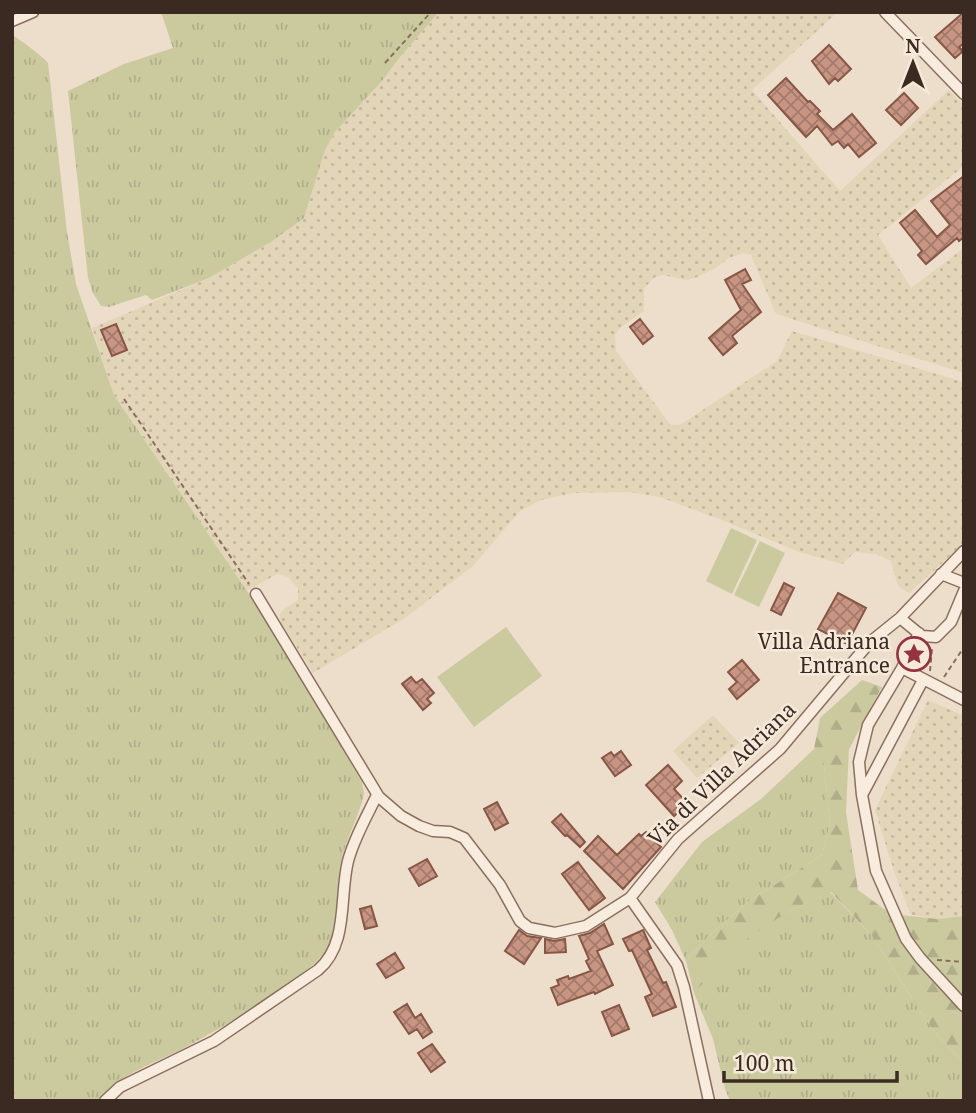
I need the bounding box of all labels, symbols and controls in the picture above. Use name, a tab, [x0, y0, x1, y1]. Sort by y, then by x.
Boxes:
north arrow	[878, 28, 948, 98]
text: N	[906, 33, 921, 59]
place label: Villa Adriana Entrance	[758, 627, 890, 679]
place icon: Villa Adriana Entrance	[895, 635, 933, 673]
street label: Via di Villa Adriana	[641, 695, 801, 851]
scale bar	[724, 1040, 897, 1084]
text: 100 m	[734, 1049, 795, 1077]

